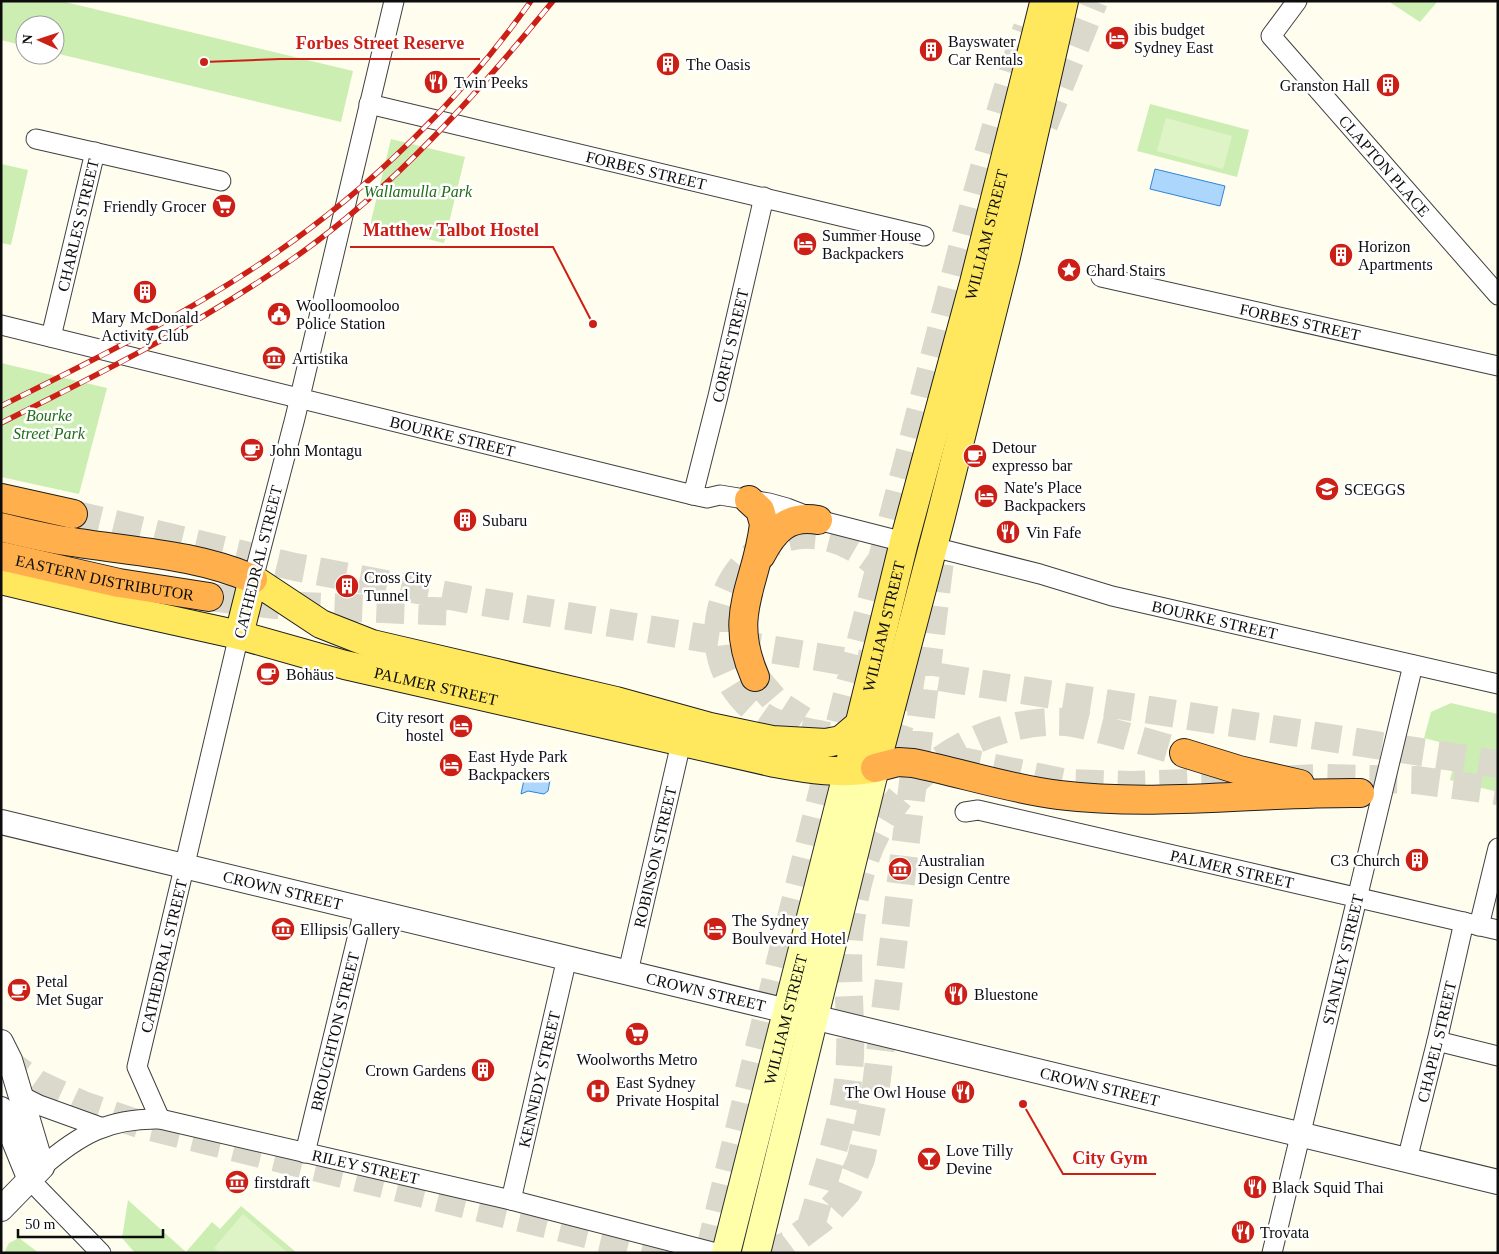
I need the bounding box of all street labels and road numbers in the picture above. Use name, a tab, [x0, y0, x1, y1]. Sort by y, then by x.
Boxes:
street label: CLAPTON PLACE	[1336, 112, 1433, 219]
street label: FORBES STREET	[584, 147, 708, 193]
street label: CHARLES STREET	[54, 157, 102, 293]
street label: WILLIAM STREET	[961, 167, 1011, 302]
street label: CORFU STREET	[708, 287, 751, 404]
street label: FORBES STREET	[1238, 300, 1362, 343]
street label: BOURKE STREET	[388, 412, 517, 460]
street label: CATHEDRAL STREET	[231, 483, 285, 640]
street label: EASTERN DISTRIBUTOR	[14, 551, 195, 603]
street label: WILLIAM STREET	[859, 559, 908, 693]
street label: BOURKE STREET	[1150, 597, 1279, 642]
street label: PALMER STREET	[373, 663, 500, 708]
street label: ROBINSON STREET	[630, 785, 679, 929]
street label: PALMER STREET	[1169, 846, 1296, 891]
street label: CROWN STREET	[222, 867, 345, 912]
street label: CATHEDRAL STREET	[137, 877, 190, 1034]
street label: STANLEY STREET	[1319, 892, 1366, 1026]
street label: BROUGHTON STREET	[307, 950, 362, 1113]
street label: WILLIAM STREET	[760, 952, 810, 1086]
street label: CROWN STREET	[644, 969, 768, 1014]
street label: CHAPEL STREET	[1413, 979, 1459, 1104]
street label: KENNEDY STREET	[515, 1009, 563, 1149]
street label: CROWN STREET	[1038, 1064, 1161, 1109]
street label: RILEY STREET	[310, 1146, 421, 1187]

